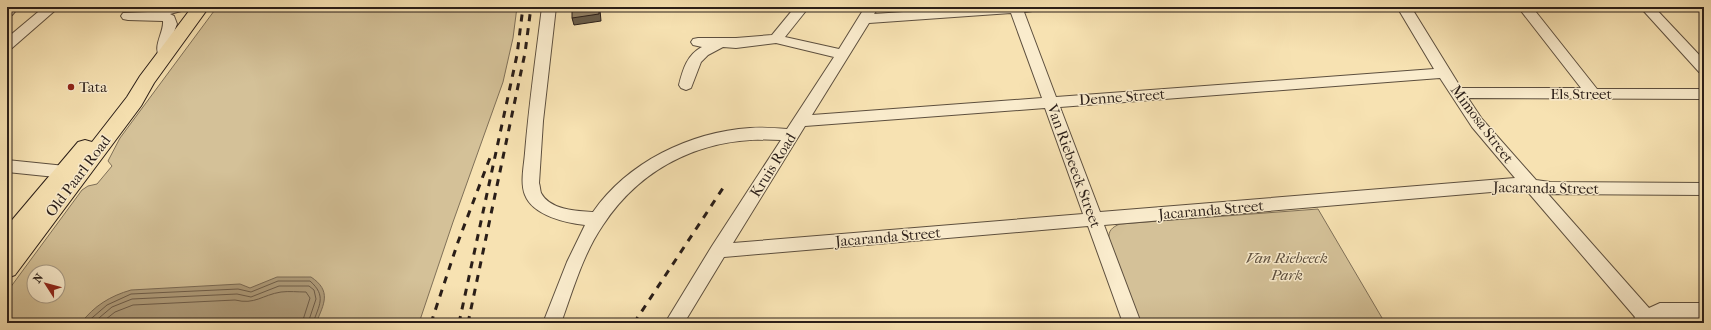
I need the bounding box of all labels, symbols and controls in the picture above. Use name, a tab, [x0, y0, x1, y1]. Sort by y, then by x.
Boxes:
place label: Tata	[79, 78, 108, 96]
street label: Mimosa Street	[1447, 81, 1518, 167]
marker: Tata	[66, 82, 76, 92]
street label: Denne Street	[1078, 85, 1166, 109]
street label: Els Street	[1550, 85, 1612, 103]
street label: Van Riebeeck Street	[1043, 101, 1105, 231]
street label: Kruis Road	[746, 129, 800, 200]
street label: Old Paarl Road	[42, 131, 115, 220]
street label: Jacaranda Street	[1492, 178, 1600, 198]
street label: Jacaranda Street	[1157, 196, 1265, 224]
street label: Jacaranda Street	[834, 223, 942, 251]
park label: Van Riebeeck Park	[1246, 249, 1328, 284]
north arrow	[26, 264, 66, 304]
text: N	[31, 271, 46, 286]

